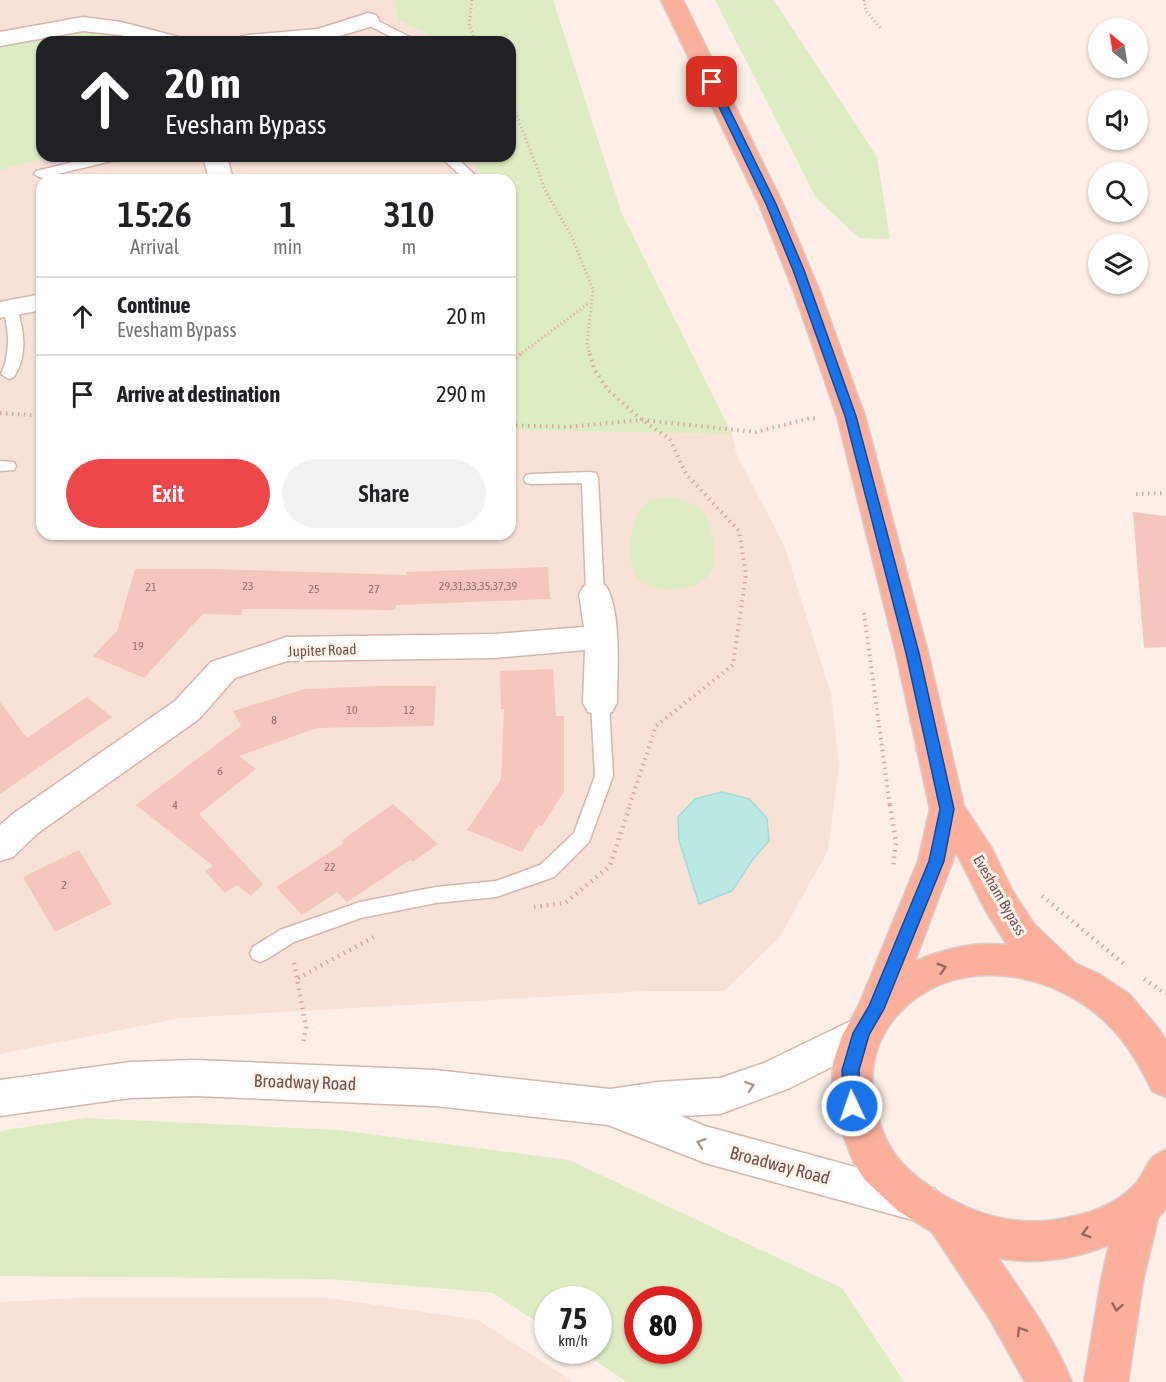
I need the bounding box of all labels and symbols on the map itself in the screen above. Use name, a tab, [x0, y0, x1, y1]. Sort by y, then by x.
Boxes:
north arrow	[1088, 18, 1148, 78]
pin	[686, 56, 737, 107]
house number: 23	[242, 579, 254, 593]
house number: 29,31,33,35,37,39	[439, 579, 518, 593]
house number: 21	[145, 580, 157, 594]
house number: 25	[308, 582, 320, 596]
house number: 27	[368, 582, 380, 596]
house number: 19	[132, 639, 144, 653]
street label: Jupiter Road	[287, 640, 357, 660]
house number: 10	[346, 703, 358, 717]
house number: 12	[403, 703, 415, 717]
house number: 8	[271, 713, 277, 727]
house number: 6	[217, 764, 223, 778]
house number: 4	[172, 798, 178, 812]
street label: Evesham Bypass	[970, 852, 1030, 938]
house number: 22	[324, 860, 336, 874]
house number: 2	[61, 878, 67, 892]
one-way arrow	[937, 962, 947, 975]
street label: Broadway Road	[253, 1070, 357, 1094]
position arrow	[820, 1074, 884, 1138]
one-way arrow	[744, 1080, 755, 1093]
one-way arrow	[696, 1137, 707, 1150]
street label: Broadway Road	[728, 1142, 832, 1188]
one-way arrow	[1081, 1226, 1091, 1239]
speed limit sign: 80	[624, 1286, 702, 1364]
one-way arrow	[1111, 1302, 1124, 1312]
one-way arrow	[1016, 1327, 1028, 1338]

